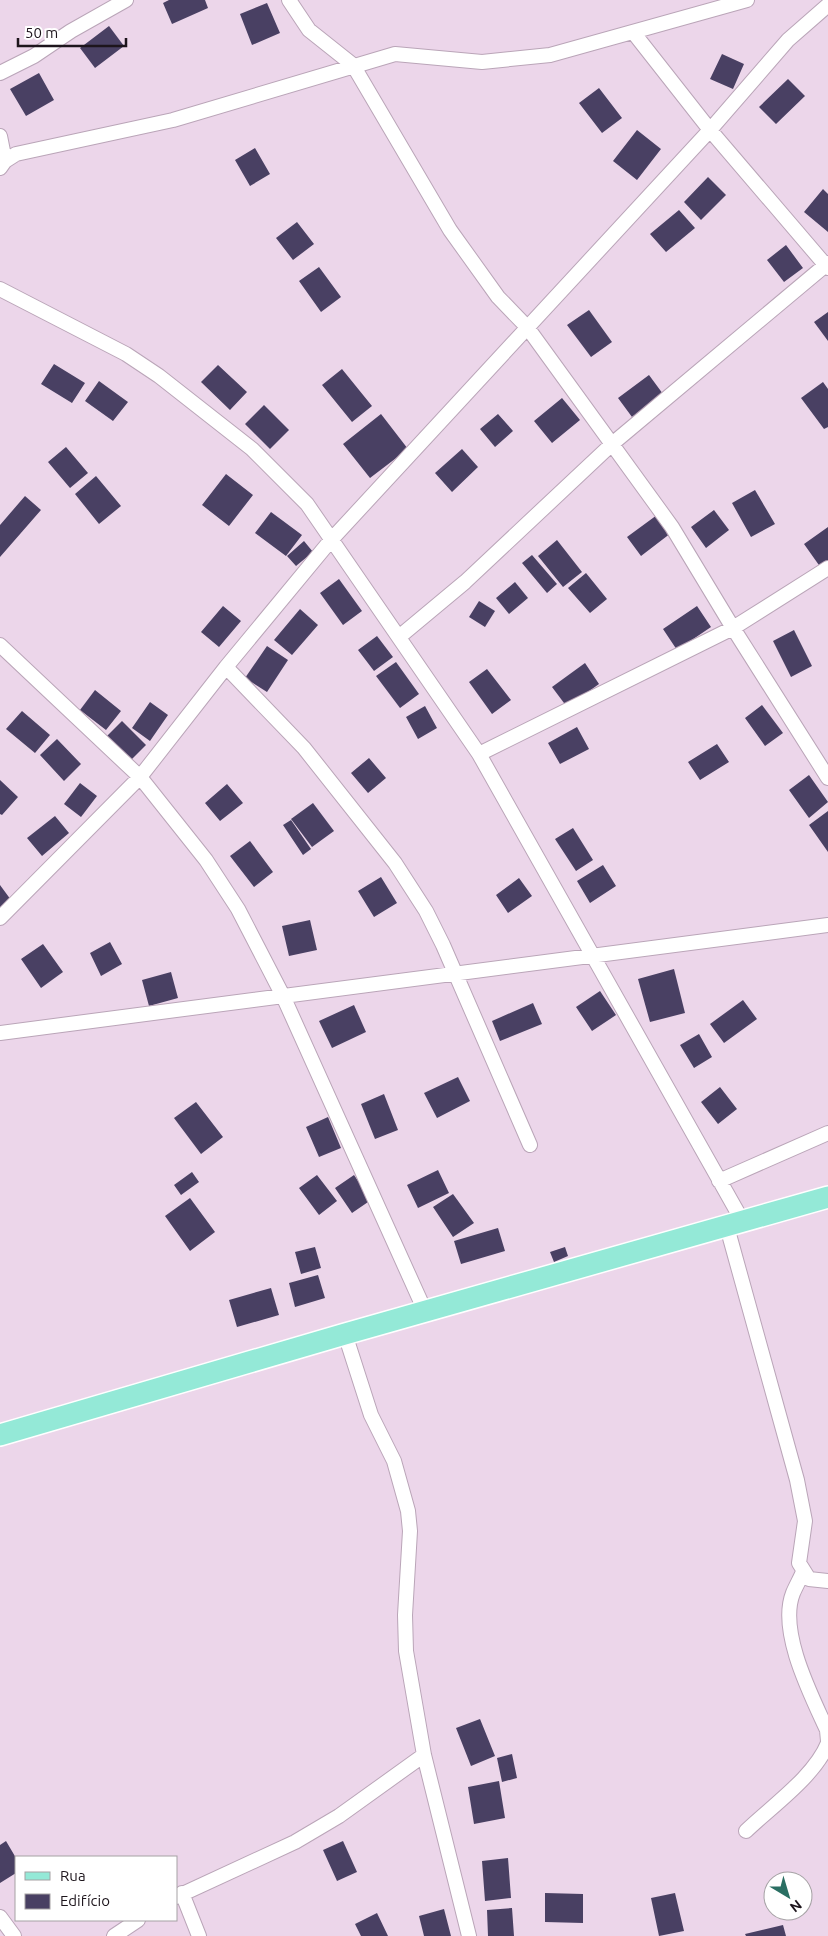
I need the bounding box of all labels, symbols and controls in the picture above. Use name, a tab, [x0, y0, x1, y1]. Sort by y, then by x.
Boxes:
scale bar	[18, 15, 125, 47]
text: 50 m	[25, 24, 58, 41]
legend	[15, 1856, 178, 1921]
text: Rua	[60, 1867, 86, 1884]
north arrow	[763, 1871, 813, 1921]
text: Edifício	[60, 1892, 110, 1909]
text: N	[787, 1897, 805, 1916]

